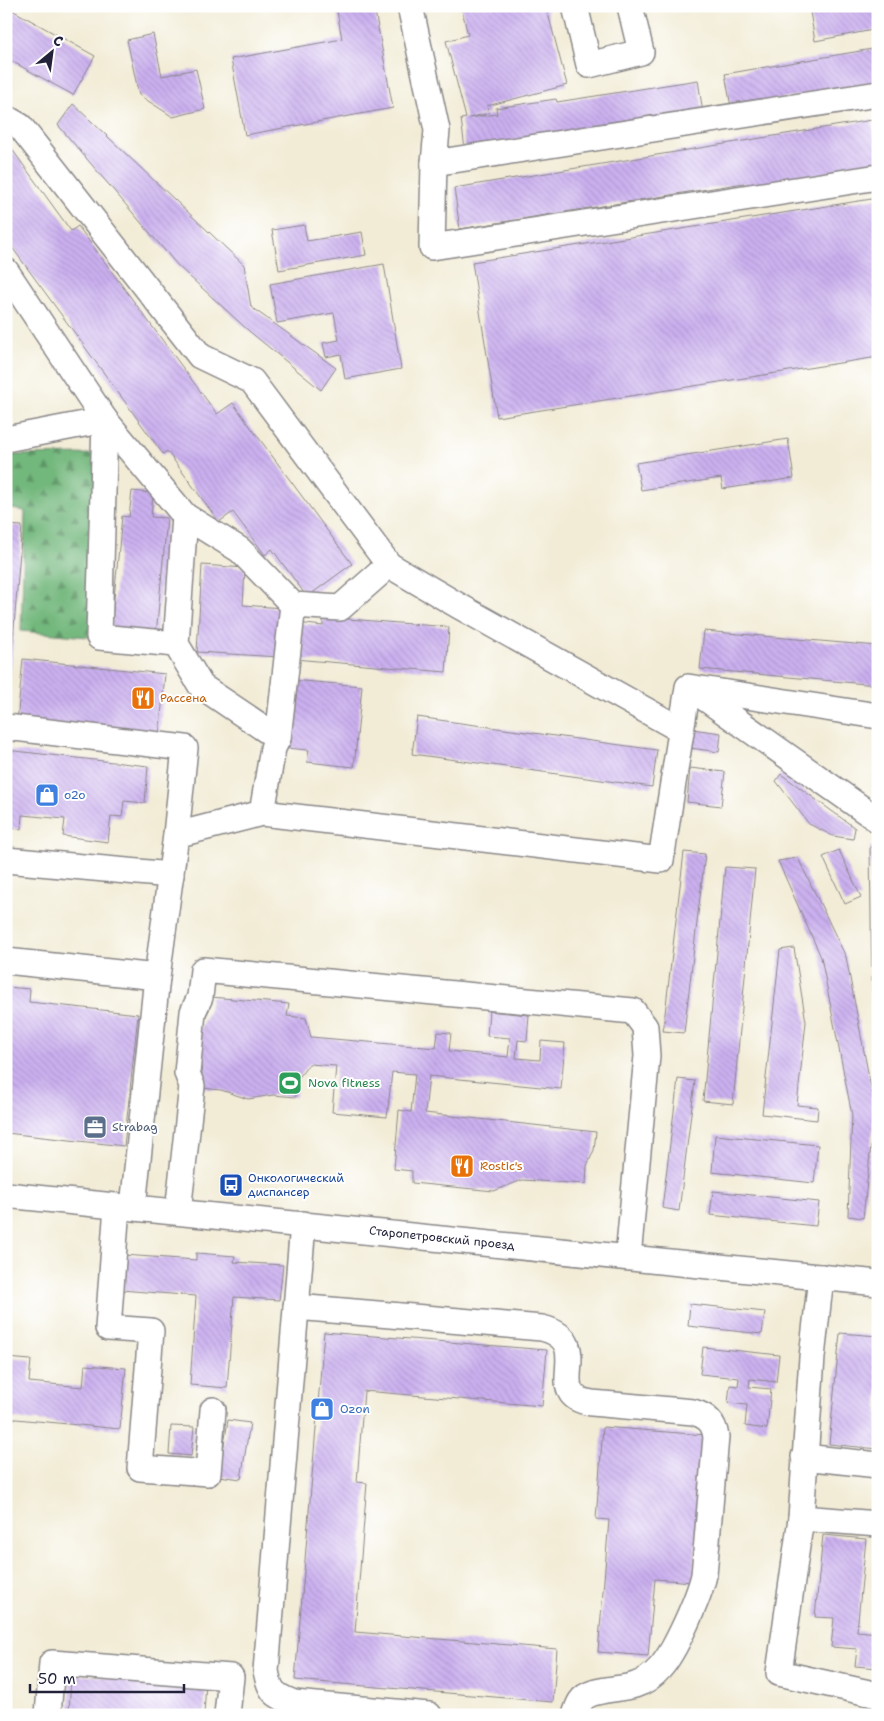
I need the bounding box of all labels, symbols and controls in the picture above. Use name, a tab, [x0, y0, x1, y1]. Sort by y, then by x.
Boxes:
north arrow	[28, 28, 78, 78]
text: С	[50, 31, 66, 51]
restaurant icon: Рассена	[130, 685, 156, 711]
place label: Рассена	[160, 690, 207, 706]
shop icon: o2o	[34, 782, 60, 808]
place label: o2o	[64, 787, 86, 803]
sports icon: Nova fitness	[277, 1070, 303, 1096]
place label: Nova fitness	[308, 1075, 380, 1091]
office icon: Strabag	[82, 1114, 108, 1140]
place label: Strabag	[112, 1119, 158, 1135]
restaurant icon: Rostic's	[449, 1153, 475, 1179]
place label: Rostic's	[480, 1158, 523, 1174]
place label: Онкологический диспансер	[248, 1170, 344, 1200]
bus stop icon: Онкологический диспансер	[218, 1172, 244, 1198]
street label: Старопетровский проезд	[368, 1222, 516, 1254]
shop icon: Ozon	[309, 1396, 335, 1422]
place label: Ozon	[340, 1401, 370, 1417]
scale bar	[30, 1661, 184, 1693]
text: 50 m	[38, 1669, 76, 1689]

